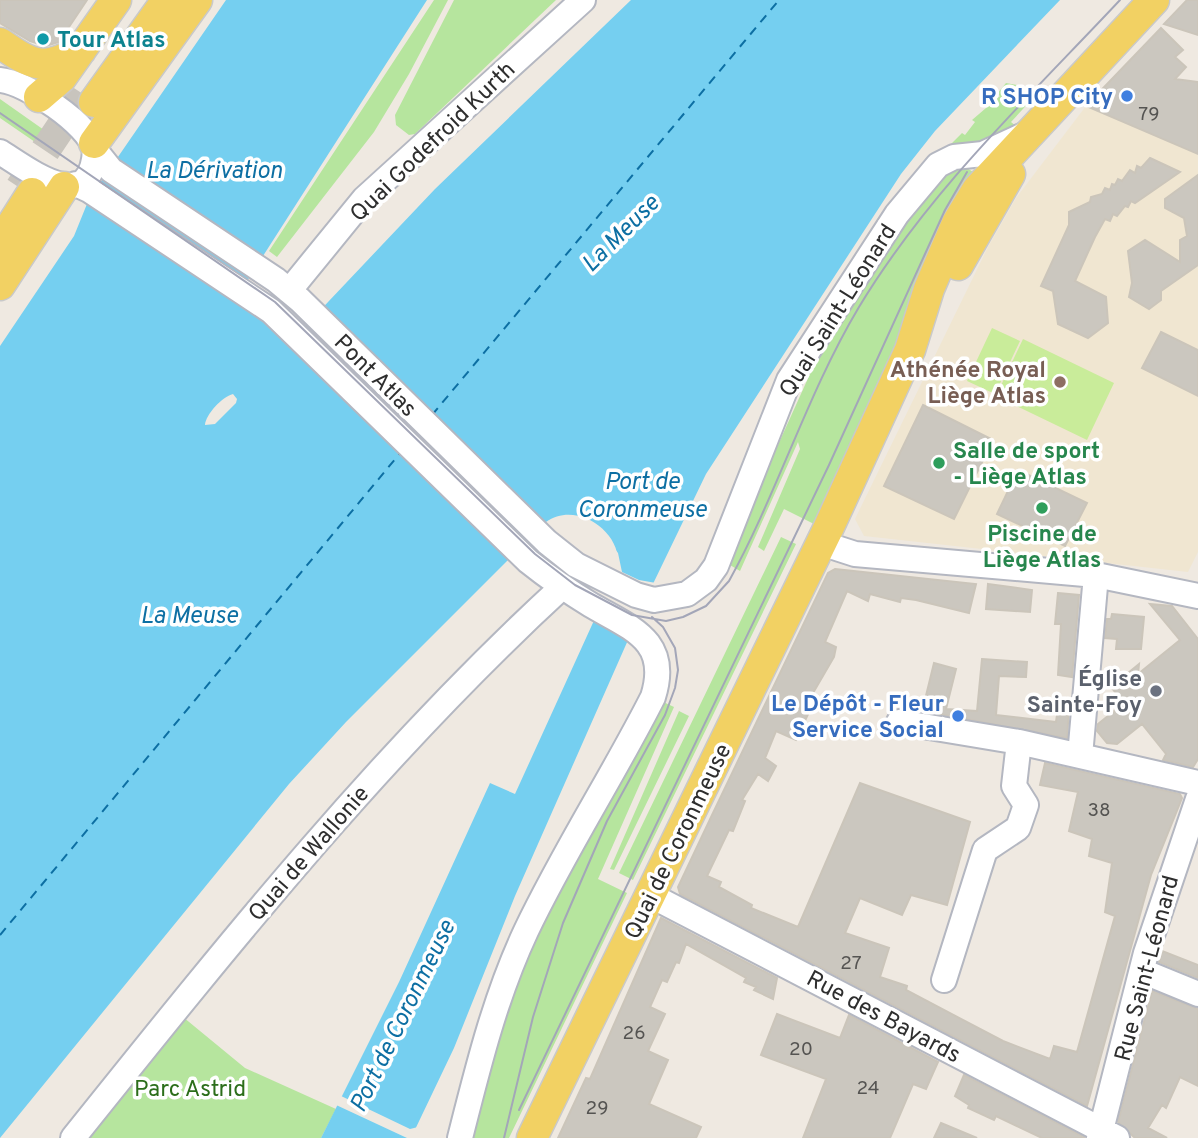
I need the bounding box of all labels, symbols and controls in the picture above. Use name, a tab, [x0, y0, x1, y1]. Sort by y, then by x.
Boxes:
place label: Tour Atlas	[57, 27, 166, 56]
marker: Tour Atlas	[35, 31, 51, 47]
street label: Quai Godefroid Kurth	[345, 56, 523, 229]
place label: R SHOP City	[981, 84, 1113, 113]
marker: R SHOP City	[1119, 88, 1135, 104]
house number: 79	[1138, 103, 1160, 127]
water label: La Dérivation	[146, 157, 282, 187]
water label: La Meuse	[576, 189, 667, 280]
street label: Quai Saint-Léonard	[774, 219, 904, 403]
street label: Pont Atlas	[327, 329, 422, 424]
place label: Athénée Royal Liège Atlas	[890, 357, 1046, 412]
marker: Athénée Royal Liège Atlas	[1052, 374, 1068, 390]
place label: Salle de sport - Liège Atlas	[953, 438, 1100, 493]
marker: Salle de sport - Liège Atlas	[931, 455, 947, 471]
water label: Port de Coronmeuse	[577, 468, 707, 526]
marker: Piscine de Liège Atlas	[1034, 500, 1050, 516]
place label: Piscine de Liège Atlas	[983, 521, 1101, 576]
water label: La Meuse	[140, 602, 238, 632]
place label: Église Sainte-Foy	[1027, 665, 1142, 721]
marker: Église Sainte-Foy	[1148, 683, 1164, 699]
place label: Le Dépôt - Fleur Service Social	[771, 691, 944, 746]
marker: Le Dépôt - Fleur Service Social	[950, 708, 966, 724]
street label: Quai de Coronmeuse	[619, 740, 739, 945]
street label: Quai de Wallonie	[243, 781, 377, 928]
house number: 38	[1087, 799, 1111, 823]
street label: Rue Saint-Léonard	[1110, 873, 1187, 1065]
water label: Port de Coronmeuse	[344, 915, 464, 1118]
house number: 27	[840, 952, 862, 976]
street label: Rue des Bayards	[801, 965, 965, 1071]
house number: 26	[623, 1022, 645, 1046]
house number: 20	[789, 1038, 813, 1062]
park label: Parc Astrid	[134, 1076, 246, 1105]
house number: 24	[856, 1077, 880, 1101]
house number: 29	[586, 1097, 608, 1121]

